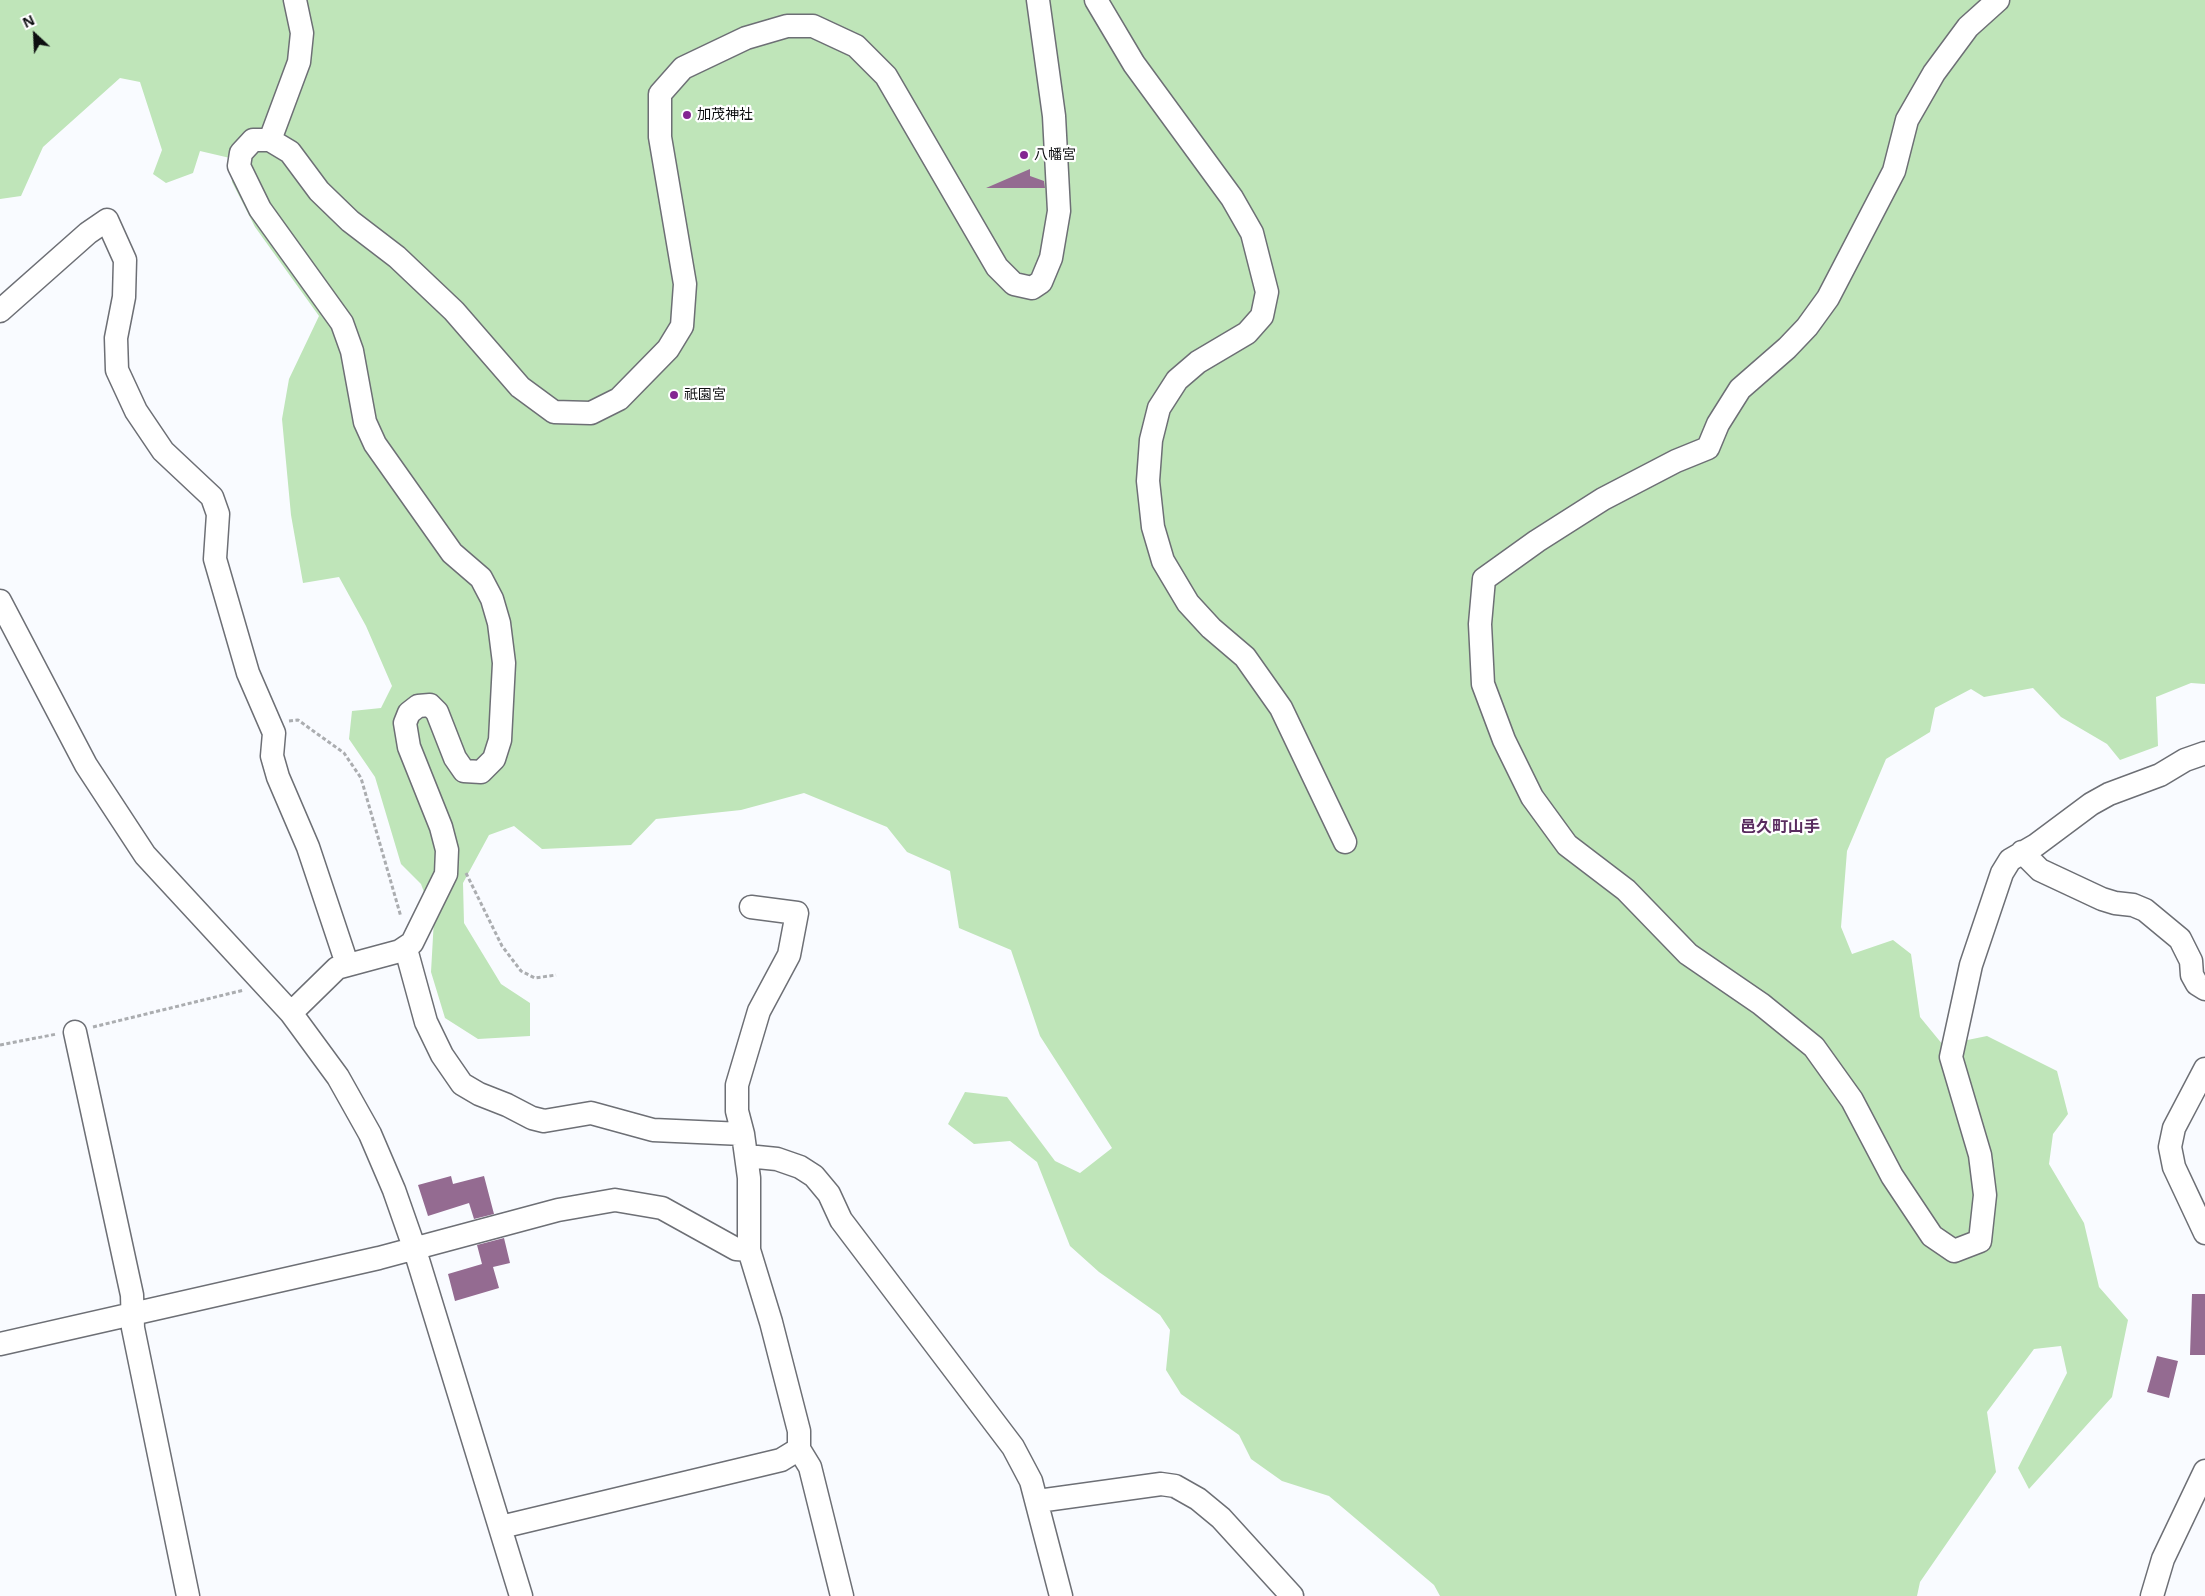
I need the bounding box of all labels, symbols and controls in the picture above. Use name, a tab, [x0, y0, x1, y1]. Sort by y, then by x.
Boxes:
north arrow	[10, 10, 60, 60]
text: N	[19, 10, 38, 32]
place label: 加茂神社	[697, 107, 753, 123]
marker: 加茂神社	[681, 109, 693, 121]
place label: 八幡宮	[1034, 147, 1076, 163]
marker: 八幡宮	[1018, 149, 1030, 161]
place label: 祇園宮	[684, 387, 726, 403]
marker: 祇園宮	[668, 389, 680, 401]
district label: 邑久町山手	[1740, 817, 1820, 837]

